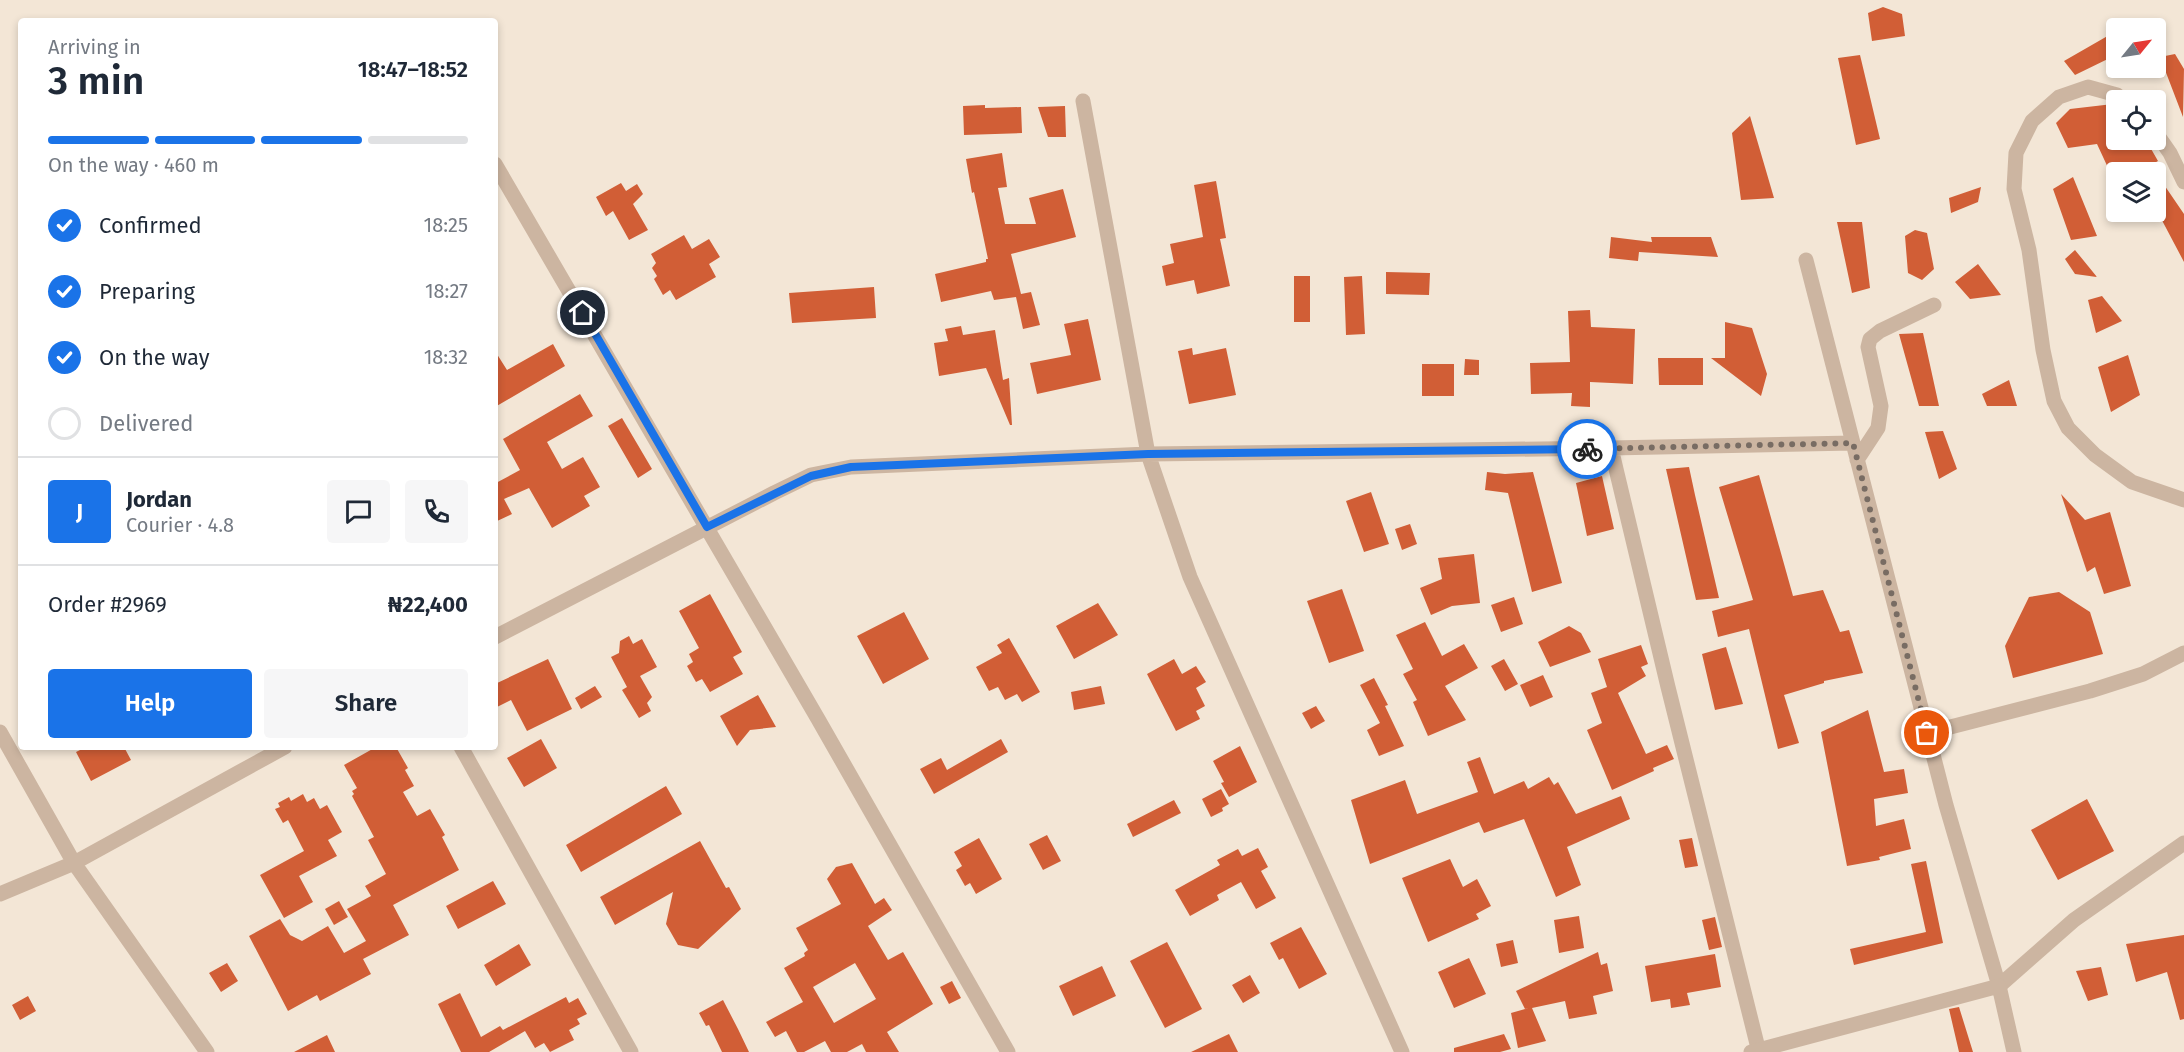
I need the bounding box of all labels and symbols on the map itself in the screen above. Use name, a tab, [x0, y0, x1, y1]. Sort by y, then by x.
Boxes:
north arrow	[2106, 18, 2166, 78]
pin	[557, 287, 608, 338]
courier	[1557, 419, 1617, 479]
pin	[1901, 707, 1952, 758]

